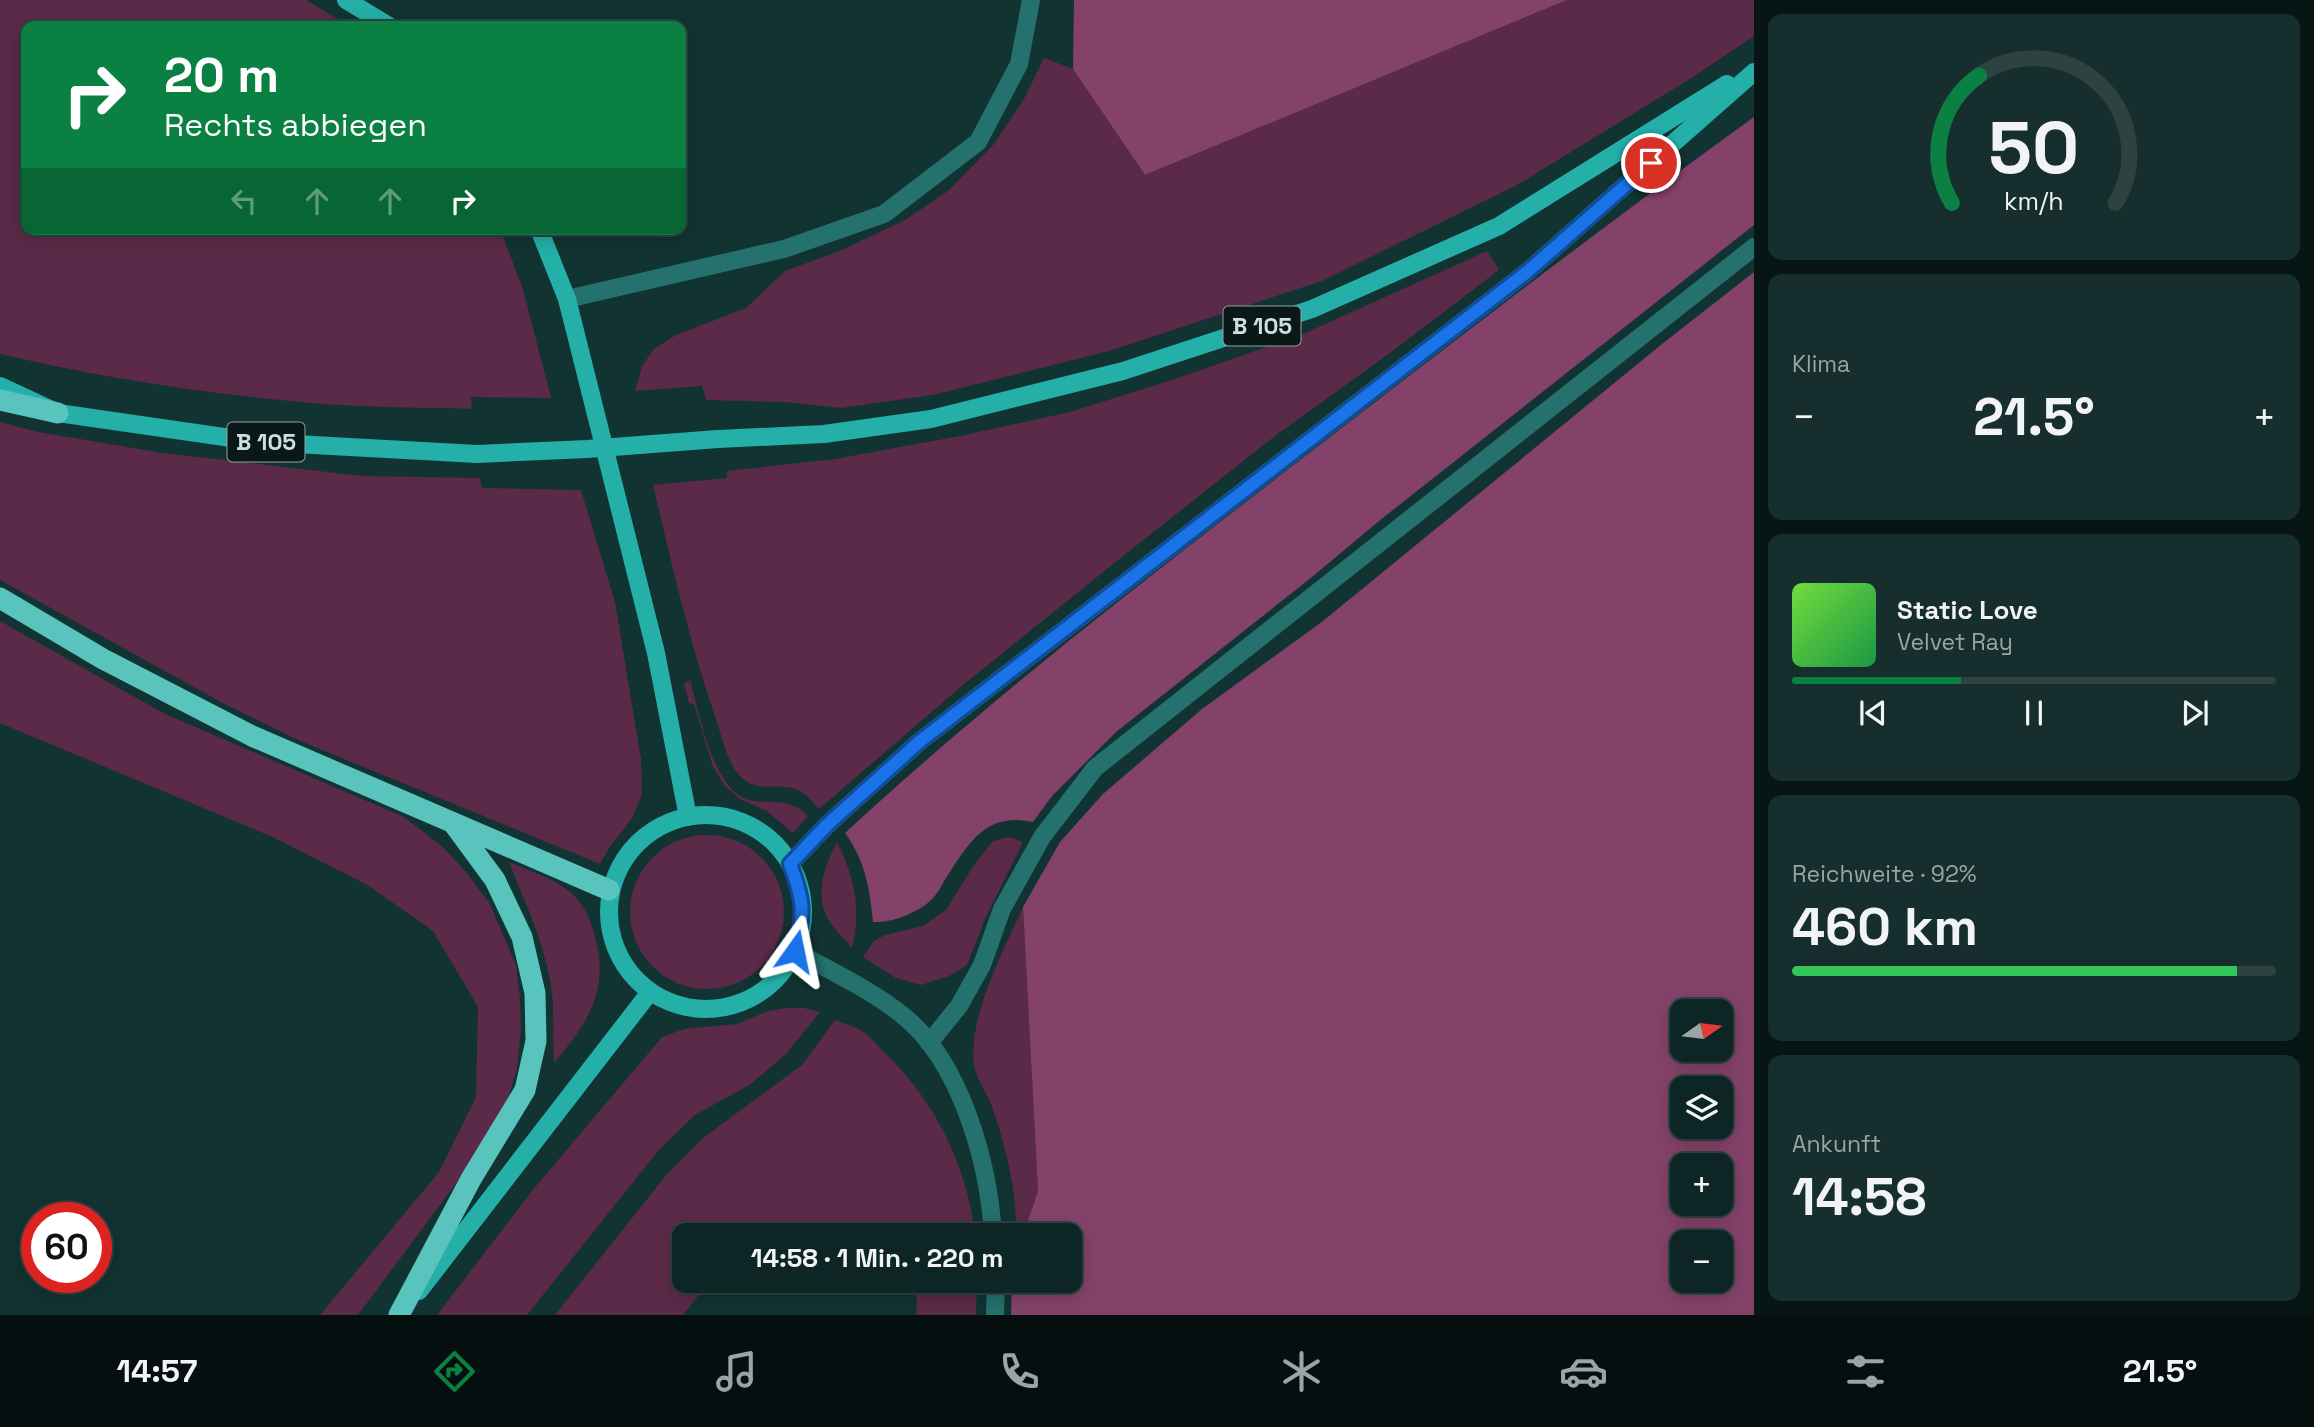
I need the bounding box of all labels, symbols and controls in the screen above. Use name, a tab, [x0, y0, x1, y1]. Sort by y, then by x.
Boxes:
text: 20 m	[164, 44, 279, 106]
icon: right	[49, 49, 140, 140]
text: 50	[1989, 101, 2079, 194]
text: Rechts abbiegen	[164, 105, 427, 145]
pin	[1621, 133, 1681, 193]
icon: arrive	[1632, 144, 1670, 182]
icon: left	[225, 182, 263, 220]
icon: ahead	[298, 182, 336, 220]
icon: ahead	[371, 182, 409, 220]
icon: right	[444, 182, 482, 220]
text: km/h	[2004, 185, 2064, 217]
road number: B 105	[1224, 306, 1300, 346]
text: Klima	[1792, 349, 1850, 379]
text: 21.5°	[1973, 384, 2095, 450]
text: −	[1792, 393, 1816, 441]
text: +	[2252, 393, 2276, 441]
road number: B 105	[228, 422, 304, 462]
text: Static Love	[1897, 593, 2038, 627]
text: Velvet Ray	[1897, 627, 2013, 657]
icon: previous	[1854, 694, 1892, 732]
icon: pause	[2015, 694, 2053, 732]
icon: next	[2176, 694, 2214, 732]
text: Reichweite · 92%	[1792, 859, 1977, 889]
text: 460 km	[1792, 894, 1978, 960]
position arrow	[758, 914, 832, 988]
north arrow	[1670, 999, 1732, 1062]
map controls	[1670, 999, 1733, 1293]
button: layers	[1670, 1076, 1733, 1139]
text: Ankunft	[1792, 1129, 1881, 1159]
button: +	[1670, 1153, 1733, 1216]
text: 14:58	[1792, 1164, 1926, 1230]
speed limit sign: 60	[21, 1202, 112, 1293]
button: −	[1670, 1230, 1733, 1293]
text: 14:58 · 1 Min. · 220 m	[751, 1241, 1003, 1275]
icon: directions	[430, 1347, 479, 1396]
icon: music	[712, 1347, 761, 1396]
icon: phone	[995, 1347, 1044, 1396]
icon: climate	[1277, 1347, 1326, 1396]
icon: car	[1559, 1347, 1608, 1396]
icon: filters	[1841, 1347, 1890, 1396]
text: 14:57	[117, 1351, 197, 1391]
text: 21.5°	[2123, 1351, 2197, 1391]

